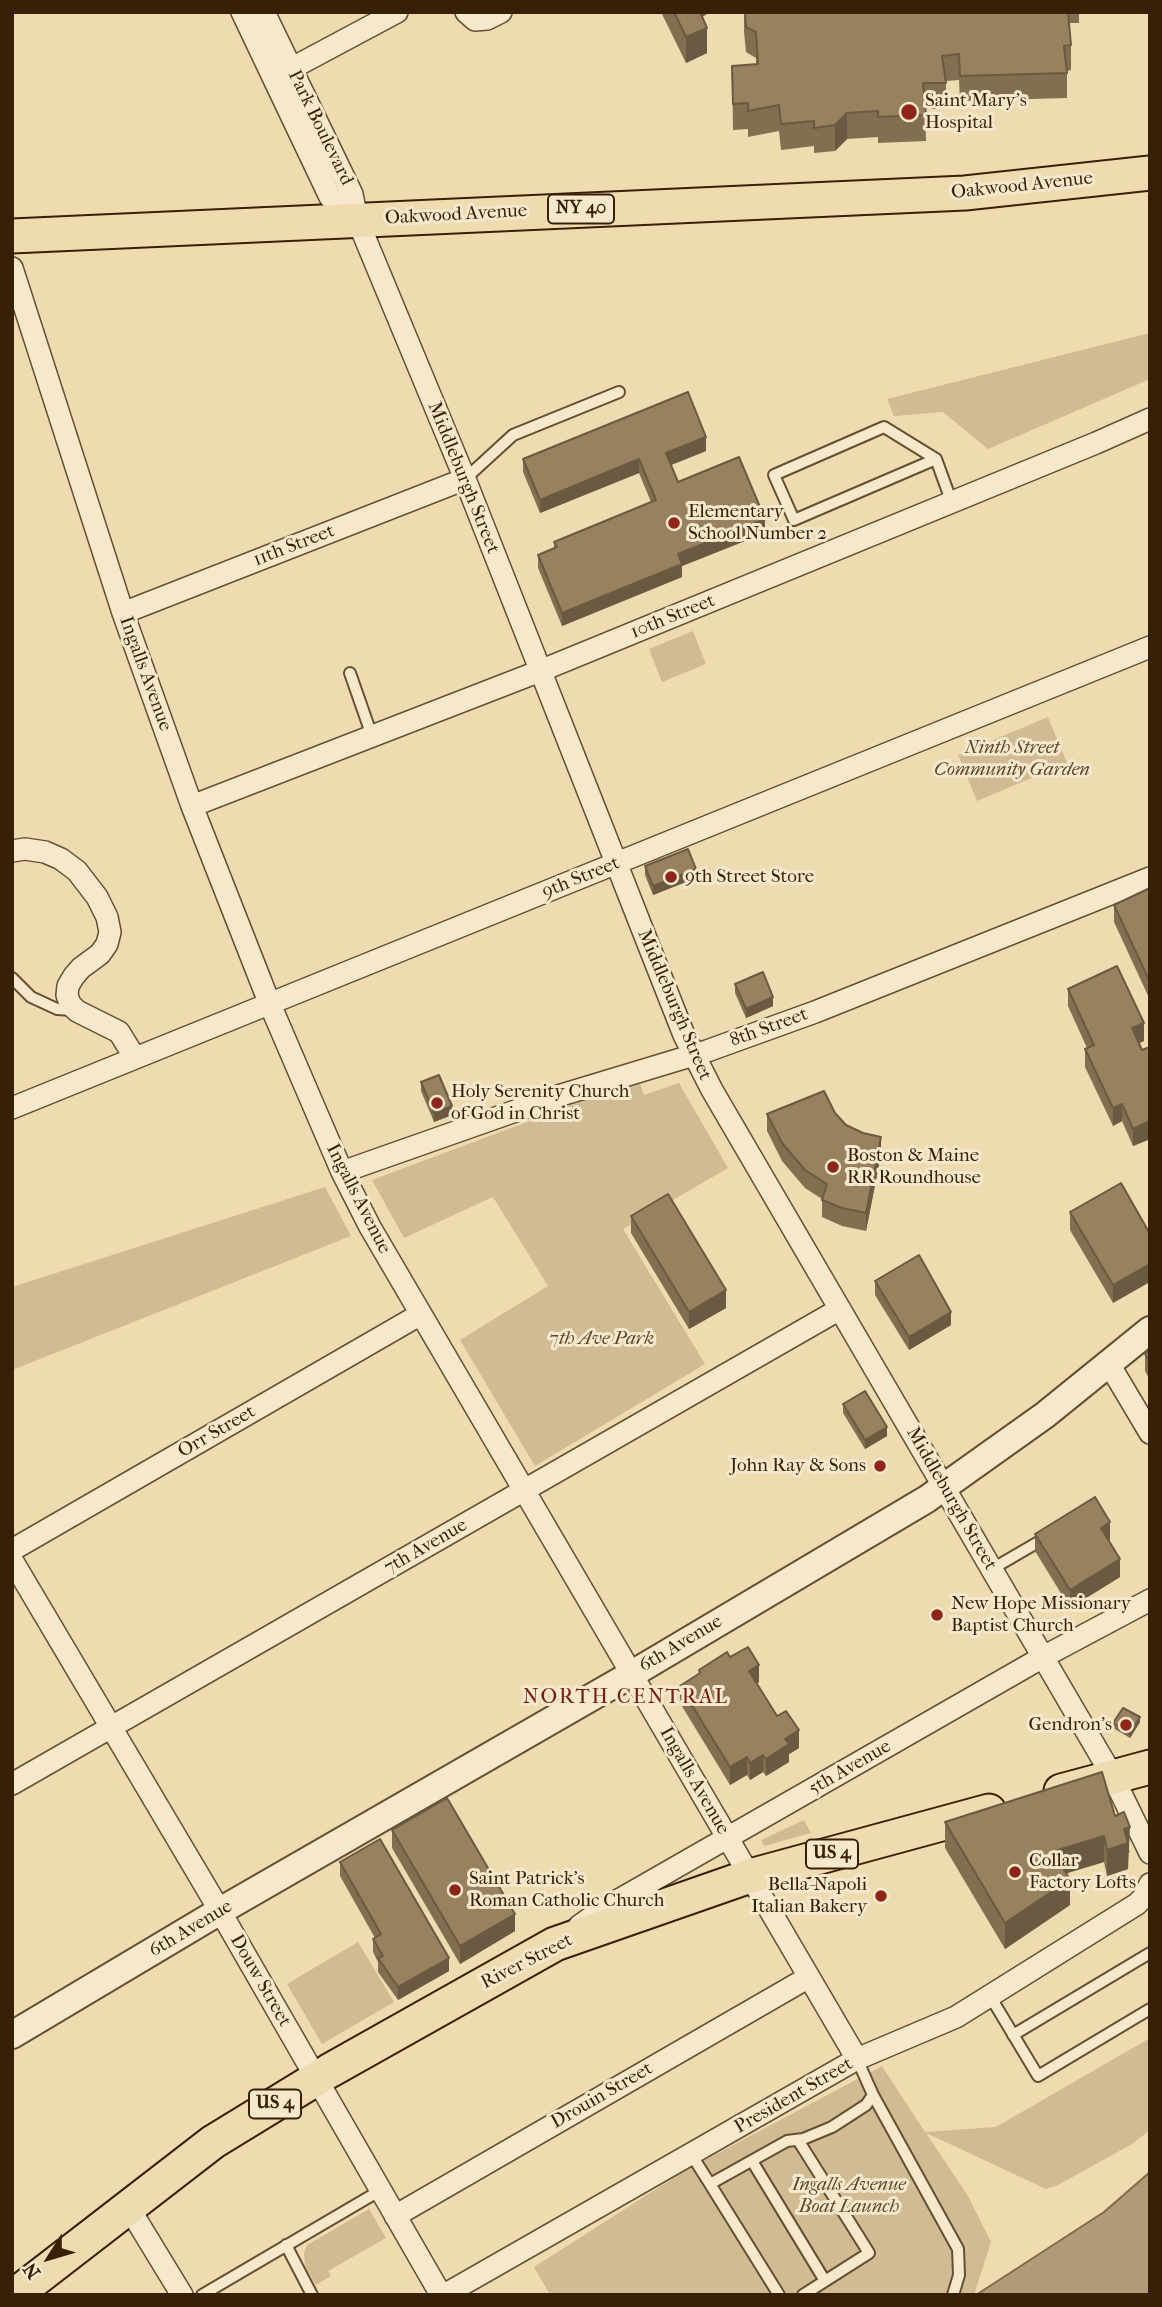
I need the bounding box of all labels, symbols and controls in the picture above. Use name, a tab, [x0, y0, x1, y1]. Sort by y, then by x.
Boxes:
street label: Park Boulevard	[282, 67, 358, 189]
place label: Saint Mary's Hospital	[925, 90, 1027, 134]
marker: Saint Mary's Hospital	[899, 102, 919, 122]
street label: Oakwood Avenue	[950, 167, 1094, 205]
road number: NY 40	[548, 194, 614, 224]
street label: Oakwood Avenue	[384, 200, 528, 230]
street label: Middleburgh Street	[422, 399, 504, 557]
place label: Elementary School Number 2	[688, 501, 827, 545]
marker: Elementary School Number 2	[666, 515, 682, 531]
street label: 11th Street	[250, 520, 338, 572]
street label: 10th Street	[628, 590, 718, 644]
street label: Ingalls Avenue	[114, 614, 176, 734]
park label: Ninth Street Community Garden	[934, 737, 1090, 781]
street label: 9th Street	[539, 852, 623, 904]
place label: 9th Street Store	[685, 866, 814, 888]
marker: 9th Street Store	[663, 869, 679, 885]
street label: Middleburgh Street	[632, 926, 716, 1084]
street label: 8th Street	[727, 1003, 811, 1053]
place label: Holy Serenity Church of God in Christ	[451, 1081, 629, 1125]
marker: Holy Serenity Church of God in Christ	[429, 1095, 445, 1111]
street label: Ingalls Avenue	[321, 1140, 395, 1258]
place label: Boston & Maine RR Roundhouse	[847, 1145, 981, 1189]
marker: Boston & Maine RR Roundhouse	[825, 1159, 841, 1175]
park label: 7th Ave Park	[550, 1328, 654, 1350]
street label: Orr Street	[174, 1401, 260, 1463]
street label: Middleburgh Street	[901, 1423, 1001, 1575]
place label: John Ray & Sons	[730, 1455, 866, 1477]
marker: John Ray & Sons	[872, 1458, 888, 1474]
street label: 7th Avenue	[380, 1514, 472, 1580]
place label: New Hope Missionary Baptist Church	[951, 1593, 1131, 1637]
marker: New Hope Missionary Baptist Church	[929, 1607, 945, 1623]
street label: 6th Avenue	[635, 1610, 727, 1678]
district label: NORTH CENTRAL	[524, 1685, 728, 1711]
place label: Gendron's	[1029, 1714, 1112, 1736]
marker: Gendron's	[1118, 1717, 1134, 1733]
street label: Ingalls Avenue	[654, 1723, 734, 1839]
street label: 5th Avenue	[805, 1735, 895, 1801]
road number: US 4	[806, 1840, 858, 1868]
place label: Collar Factory Lofts	[1029, 1850, 1136, 1894]
marker: Collar Factory Lofts	[1007, 1864, 1023, 1880]
place label: Saint Patrick's Roman Catholic Church	[469, 1868, 664, 1912]
place label: Bella-Napoli Italian Bakery	[751, 1874, 867, 1918]
marker: Saint Patrick's Roman Catholic Church	[447, 1882, 463, 1898]
marker: Bella-Napoli Italian Bakery	[873, 1888, 889, 1904]
street label: 6th Avenue	[145, 1895, 237, 1963]
street label: River Street	[477, 1929, 577, 1995]
street label: Douw Street	[224, 1931, 296, 2031]
street label: President Street	[731, 2053, 857, 2139]
street label: Drouin Street	[547, 2058, 657, 2134]
road number: US 4	[249, 2090, 301, 2118]
park label: Ingalls Avenue Boat Launch	[792, 2174, 906, 2218]
north arrow	[14, 2223, 84, 2293]
text: N	[19, 2258, 45, 2283]

